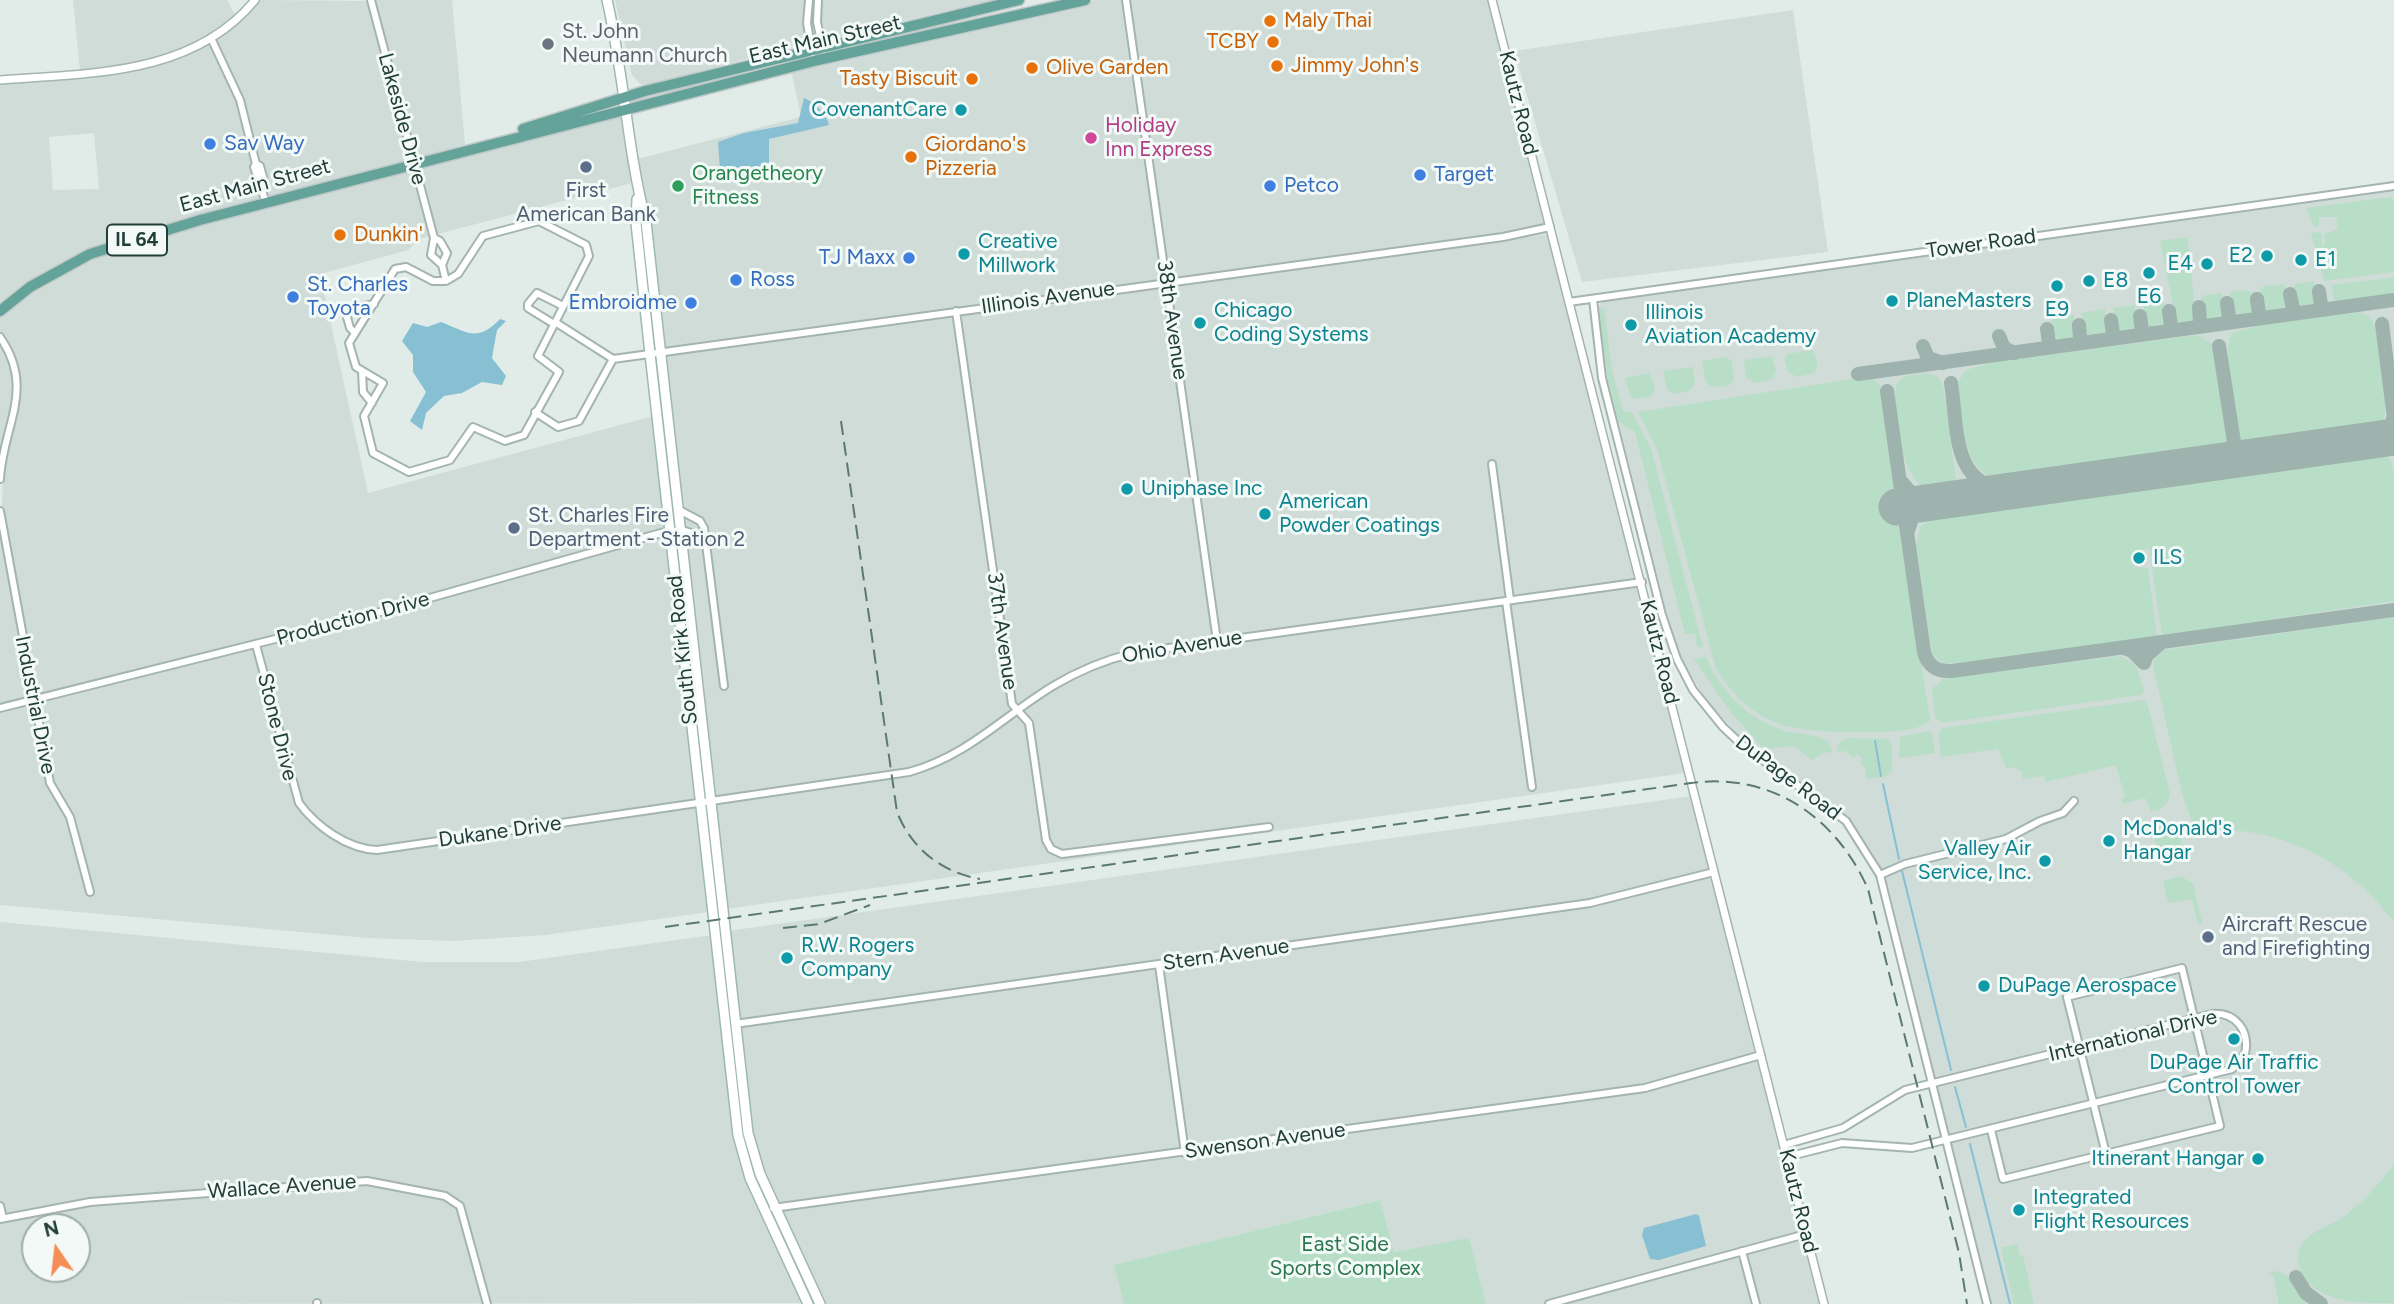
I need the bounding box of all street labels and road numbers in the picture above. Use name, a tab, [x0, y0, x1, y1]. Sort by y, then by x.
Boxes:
street label: East Main Street	[747, 10, 903, 70]
street label: Kautz Road	[1493, 48, 1543, 158]
street label: Lakeside Drive	[372, 50, 432, 188]
street label: East Main Street	[177, 154, 333, 218]
road number: IL 64	[107, 224, 167, 256]
street label: Tower Road	[1925, 224, 2037, 264]
street label: 38th Avenue	[1151, 259, 1193, 381]
street label: Illinois Avenue	[980, 276, 1116, 320]
street label: 37th Avenue	[981, 571, 1023, 691]
street label: South Kirk Road	[663, 574, 703, 726]
street label: Production Drive	[274, 586, 432, 652]
street label: Kautz Road	[1634, 597, 1684, 707]
street label: Ohio Avenue	[1120, 625, 1244, 669]
street label: Industrial Drive	[9, 634, 61, 776]
street label: Stone Drive	[251, 671, 303, 783]
street label: DuPage Road	[1730, 730, 1846, 826]
street label: Dukane Drive	[437, 811, 563, 853]
street label: Stern Avenue	[1161, 934, 1291, 976]
street label: International Drive	[2046, 1004, 2220, 1068]
street label: Swenson Avenue	[1183, 1117, 1347, 1165]
street label: Kautz Road	[1773, 1146, 1823, 1256]
street label: Wallace Avenue	[207, 1169, 357, 1205]

